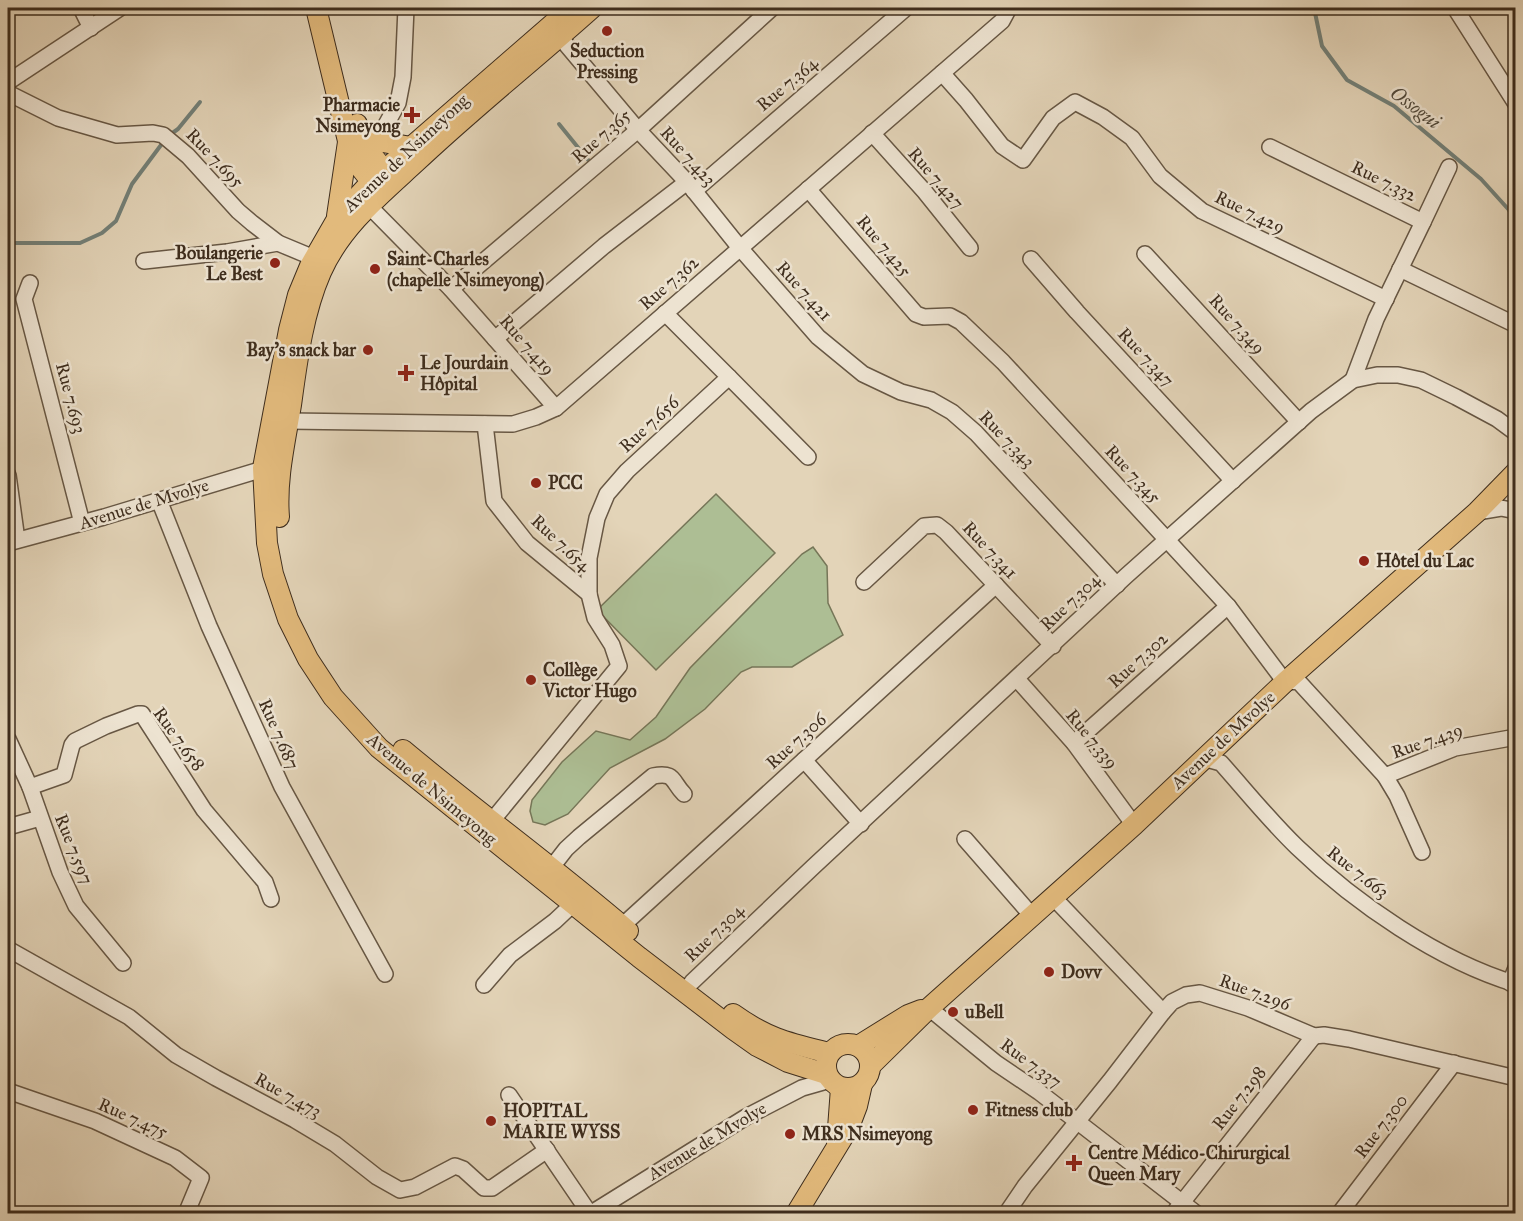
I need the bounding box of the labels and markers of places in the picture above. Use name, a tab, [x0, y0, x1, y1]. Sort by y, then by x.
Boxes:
marker: Seduction Pressing	[600, 24, 614, 38]
place label: Seduction Pressing	[570, 40, 644, 84]
place label: Pharmacie Nsimeyong	[315, 94, 401, 138]
marker: Pharmacie Nsimeyong	[405, 108, 419, 122]
place label: Boulangerie Le Best	[175, 242, 264, 285]
place label: Saint-Charles (chapelle Nsimeyong)	[387, 248, 544, 292]
marker: Boulangerie Le Best	[268, 256, 282, 270]
marker: Saint-Charles (chapelle Nsimeyong)	[368, 262, 382, 276]
place label: Bay's snack bar	[246, 339, 357, 362]
marker: Bay's snack bar	[361, 343, 375, 357]
place label: Le Jourdain Hôpital	[420, 352, 509, 396]
marker: Le Jourdain Hôpital	[397, 364, 415, 382]
place label: PCC	[548, 472, 583, 494]
marker: PCC	[529, 476, 543, 490]
place label: Hôtel du Lac	[1376, 550, 1475, 572]
marker: Hôtel du Lac	[1357, 554, 1371, 568]
place label: Collège Victor Hugo	[542, 659, 637, 703]
marker: Collège Victor Hugo	[524, 673, 538, 687]
place label: Dovv	[1061, 961, 1103, 983]
marker: Dovv	[1042, 965, 1056, 979]
place label: uBell	[964, 1001, 1005, 1023]
marker: uBell	[946, 1005, 960, 1019]
place label: Fitness club	[985, 1099, 1073, 1121]
place label: HOPITAL MARIE WYSS	[503, 1100, 620, 1143]
marker: Fitness club	[966, 1103, 980, 1117]
marker: HOPITAL MARIE WYSS	[484, 1114, 498, 1128]
place label: MRS Nsimeyong	[802, 1123, 933, 1146]
marker: MRS Nsimeyong	[783, 1127, 797, 1141]
place label: Centre Médico-Chirurgical Queen Mary	[1088, 1142, 1291, 1186]
marker: Centre Médico-Chirurgical Queen Mary	[1065, 1154, 1083, 1172]

